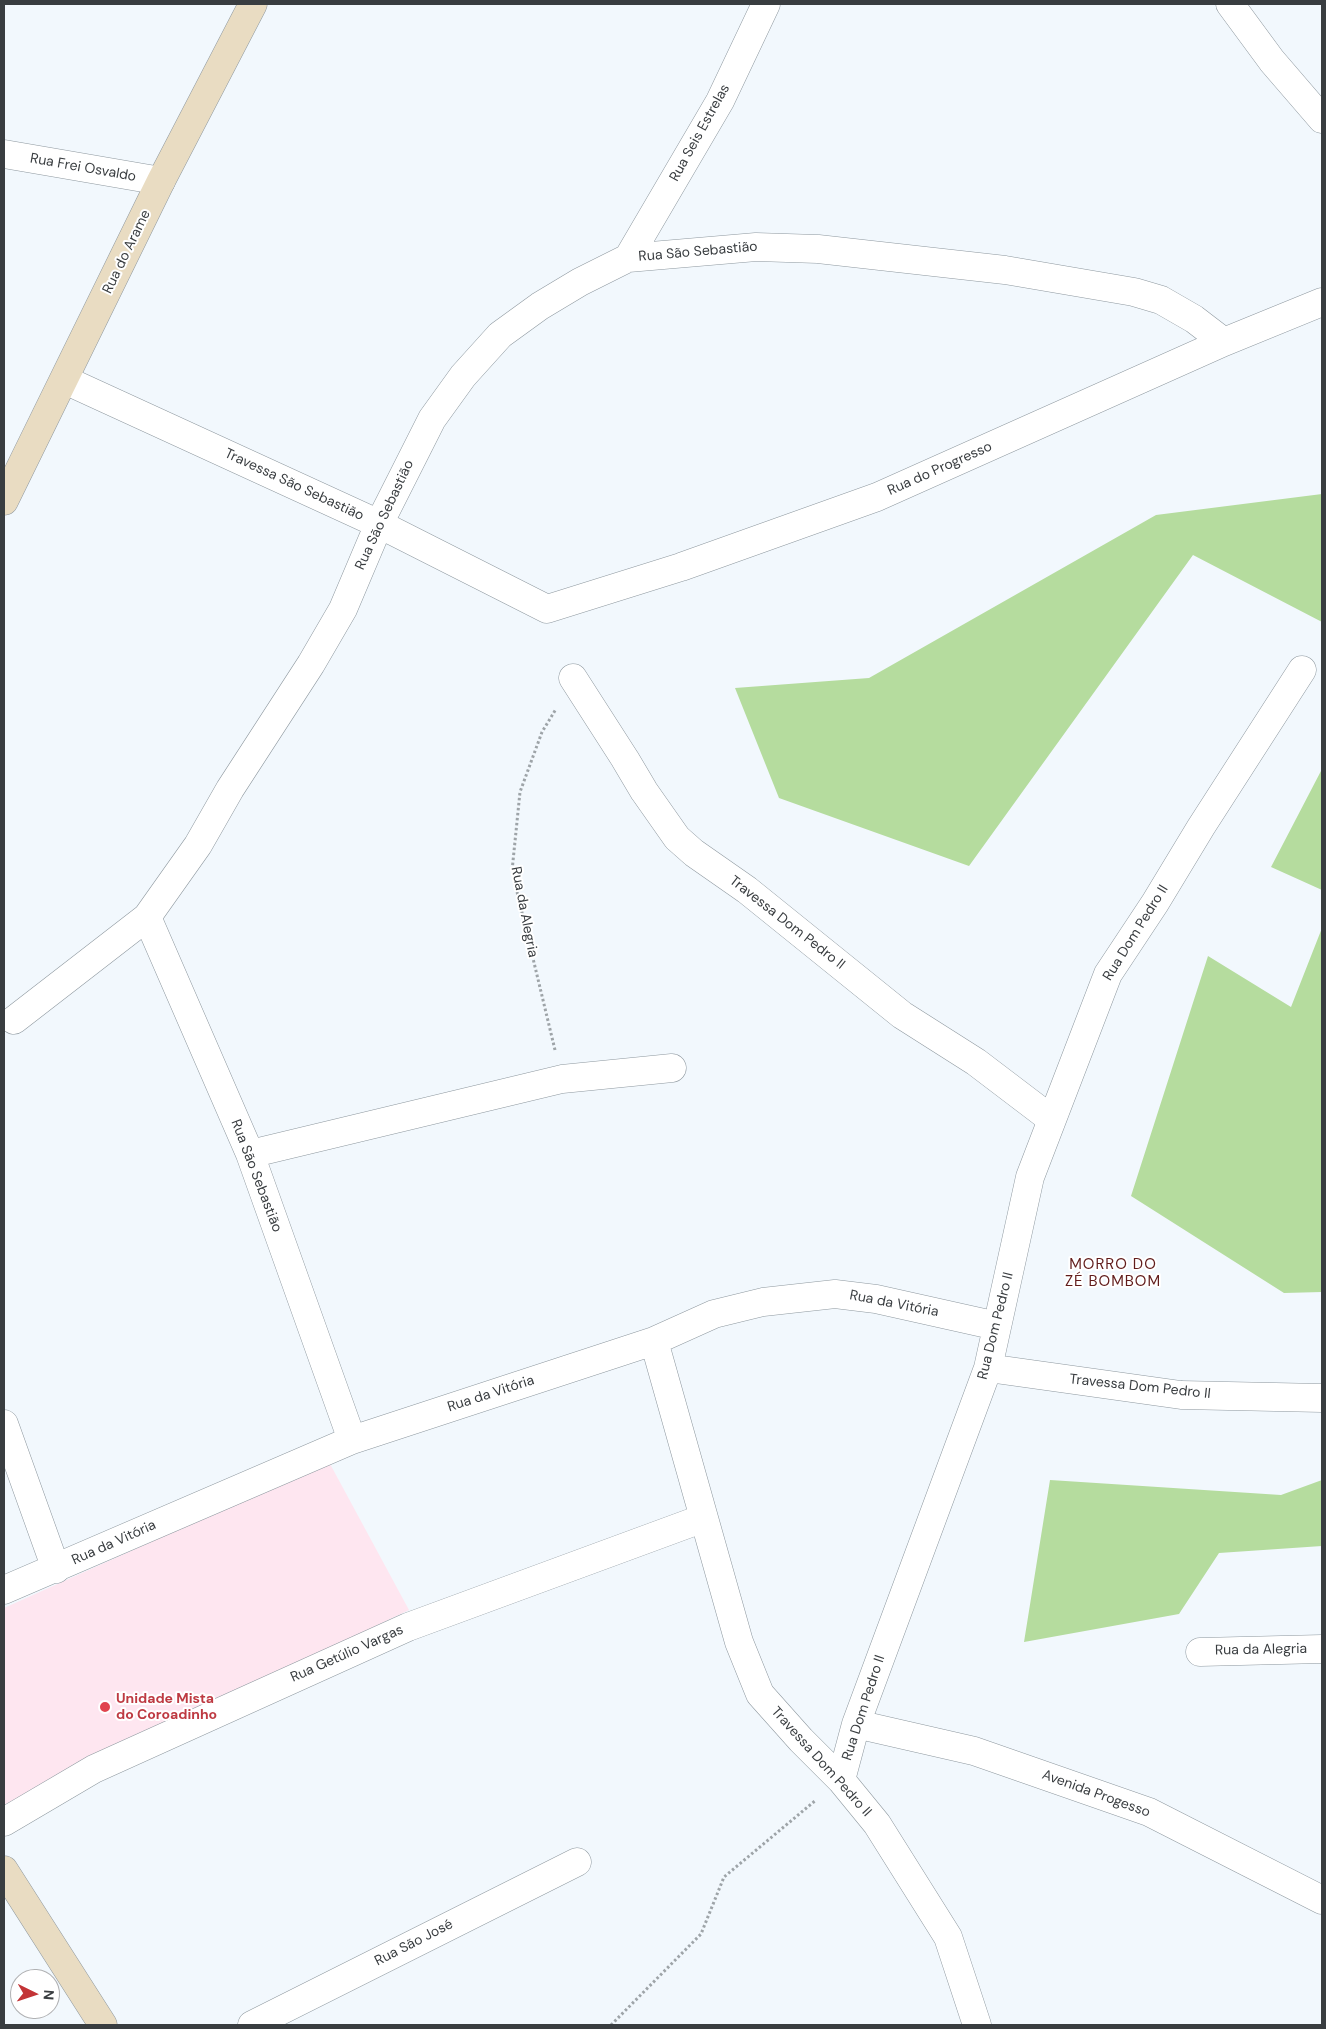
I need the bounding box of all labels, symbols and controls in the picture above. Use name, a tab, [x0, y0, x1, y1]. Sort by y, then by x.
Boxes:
street label: Rua Seis Estrelas	[666, 81, 734, 185]
street label: Rua Frei Osvaldo	[29, 150, 137, 186]
street label: Rua do Arame	[100, 207, 154, 297]
street label: Rua São Sebastião	[638, 238, 758, 266]
street label: Rua do Progresso	[885, 438, 995, 500]
street label: Travessa São Sebastião	[222, 445, 366, 525]
street label: Rua São Sebastião	[352, 457, 418, 573]
street label: Rua da Alegria	[507, 865, 541, 959]
street label: Travessa Dom Pedro II	[726, 873, 848, 973]
street label: Rua Dom Pedro II	[1100, 882, 1172, 984]
street label: Rua São Sebastião	[227, 1117, 285, 1235]
district label: MORRO DO ZÉ BOMBOM	[1064, 1256, 1162, 1291]
street label: Rua Dom Pedro II	[975, 1271, 1017, 1381]
street label: Rua da Vitória	[848, 1287, 940, 1321]
street label: Travessa Dom Pedro II	[1068, 1371, 1212, 1403]
street label: Rua da Vitória	[445, 1372, 537, 1416]
street label: Rua da Vitória	[69, 1517, 159, 1569]
street label: Rua Getúlio Vargas	[288, 1622, 406, 1686]
street label: Rua da Alegria	[1215, 1641, 1307, 1659]
street label: Rua Dom Pedro II	[839, 1653, 889, 1763]
place label: Unidade Mista do Coroadinho	[116, 1691, 217, 1724]
marker: Unidade Mista do Coroadinho	[98, 1700, 112, 1714]
street label: Travessa Dom Pedro II	[767, 1704, 875, 1820]
street label: Avenida Progesso	[1040, 1767, 1152, 1821]
street label: Rua São José	[372, 1916, 456, 1970]
north arrow	[10, 1969, 60, 2019]
text: N	[40, 1989, 58, 2001]

